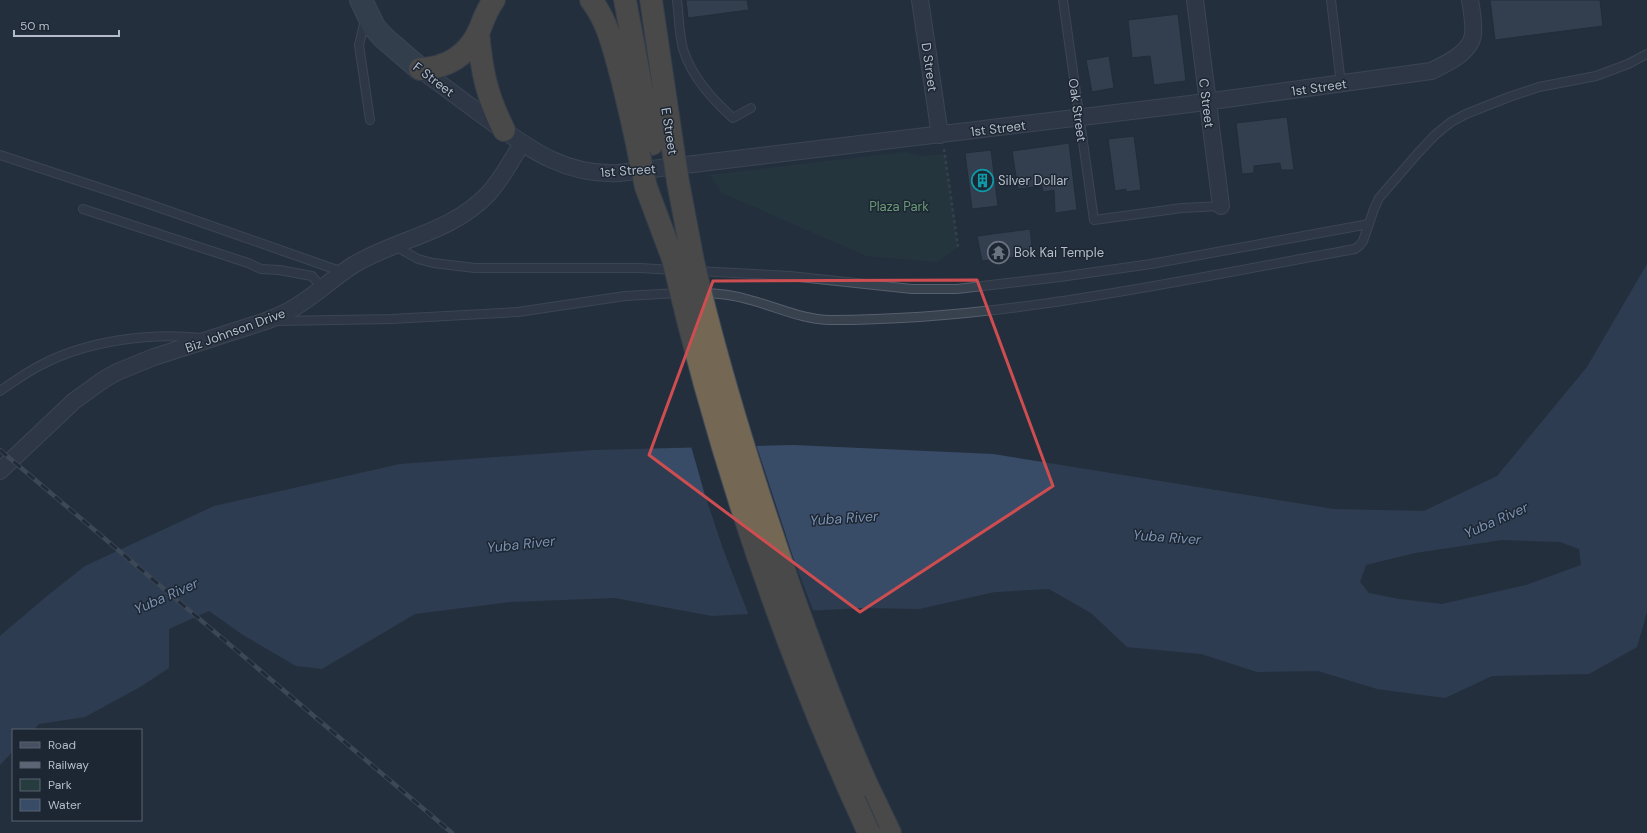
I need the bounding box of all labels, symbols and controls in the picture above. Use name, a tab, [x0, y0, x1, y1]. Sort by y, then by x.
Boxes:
scale bar	[14, 12, 119, 38]
text: 50 m	[20, 18, 49, 34]
street label: D Street	[918, 42, 941, 93]
street label: F Street	[410, 58, 458, 100]
street label: 1st Street	[1290, 75, 1348, 100]
street label: Oak Street	[1065, 77, 1090, 143]
street label: C Street	[1195, 77, 1218, 129]
street label: E Street	[657, 106, 682, 156]
street label: 1st Street	[969, 117, 1027, 140]
street label: 1st Street	[600, 160, 656, 181]
building icon: Silver Dollar	[969, 167, 995, 193]
place label: Silver Dollar	[998, 172, 1068, 189]
park label: Plaza Park	[869, 198, 929, 215]
temple icon: Bok Kai Temple	[985, 239, 1011, 265]
place label: Bok Kai Temple	[1014, 244, 1104, 261]
street label: Biz Johnson Drive	[183, 304, 288, 356]
water label: Yuba River	[1461, 498, 1532, 542]
water label: Yuba River	[809, 507, 880, 529]
water label: Yuba River	[1132, 526, 1203, 548]
water label: Yuba River	[486, 531, 557, 557]
water label: Yuba River	[131, 574, 202, 618]
legend	[12, 729, 142, 821]
text: Road	[48, 737, 76, 753]
text: Railway	[48, 757, 89, 773]
text: Park	[48, 777, 72, 793]
text: Water	[48, 797, 82, 813]

